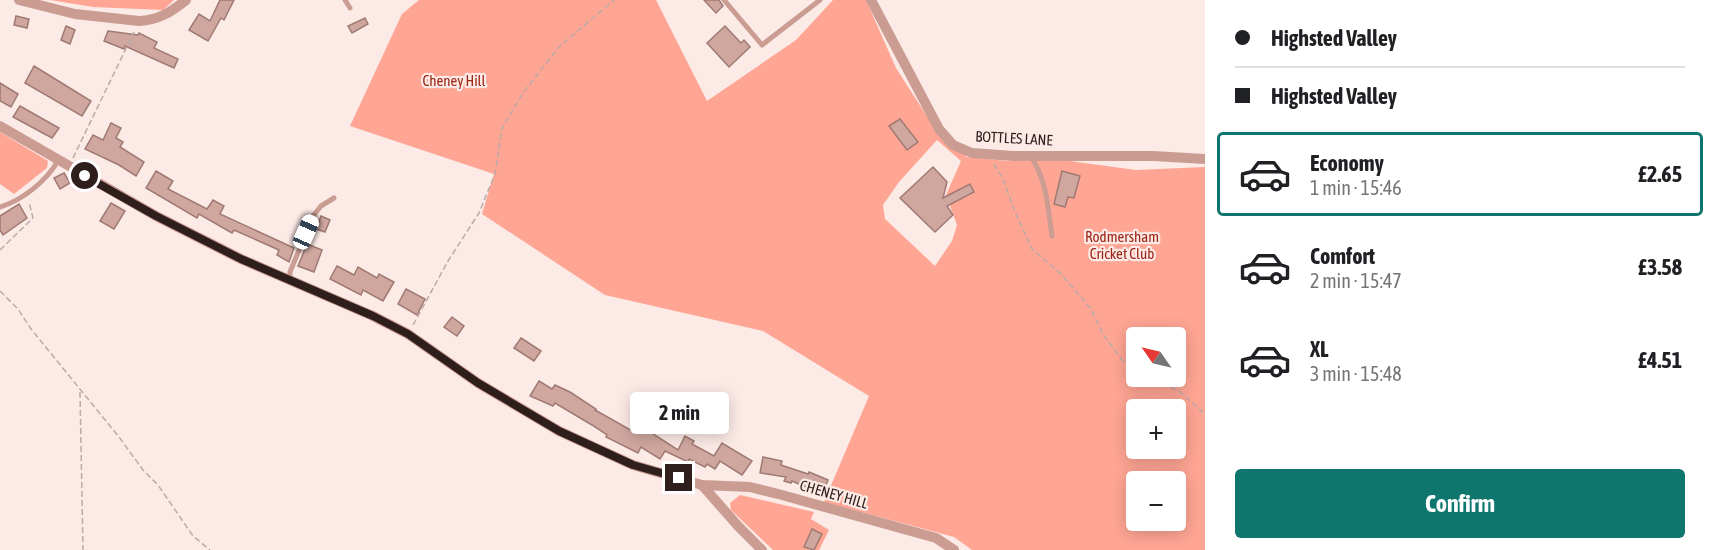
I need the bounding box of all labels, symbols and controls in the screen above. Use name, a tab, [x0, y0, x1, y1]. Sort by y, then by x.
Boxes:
text: Highsted Valley	[1271, 25, 1397, 51]
park label: Cheney Hill	[422, 72, 486, 89]
text: Highsted Valley	[1271, 83, 1397, 109]
street label: BOTTLES LANE	[975, 127, 1054, 149]
icon: car	[1238, 147, 1292, 201]
text: Economy	[1310, 150, 1384, 176]
text: £2.65	[1638, 161, 1682, 187]
route start	[71, 162, 98, 189]
text: 1 min · 15:46	[1310, 176, 1402, 199]
car	[290, 212, 322, 252]
park label: Rodmersham Cricket Club	[1085, 228, 1159, 262]
icon: car	[1238, 240, 1292, 294]
text: Comfort	[1310, 243, 1375, 269]
text: £3.58	[1638, 254, 1682, 280]
text: 2 min · 15:47	[1310, 269, 1402, 292]
north arrow	[1126, 327, 1186, 387]
map controls	[1126, 327, 1186, 531]
icon: car	[1238, 333, 1292, 387]
text: XL	[1310, 336, 1328, 362]
text: £4.51	[1638, 347, 1682, 373]
text: 3 min · 15:48	[1310, 362, 1402, 385]
callout: 2 min	[630, 391, 728, 433]
button: +	[1126, 399, 1186, 459]
text: 2 min	[659, 401, 700, 424]
route end	[665, 464, 692, 491]
button: Confirm	[1235, 469, 1685, 538]
button: −	[1126, 471, 1186, 531]
street label: CHENEY HILL	[798, 476, 870, 512]

